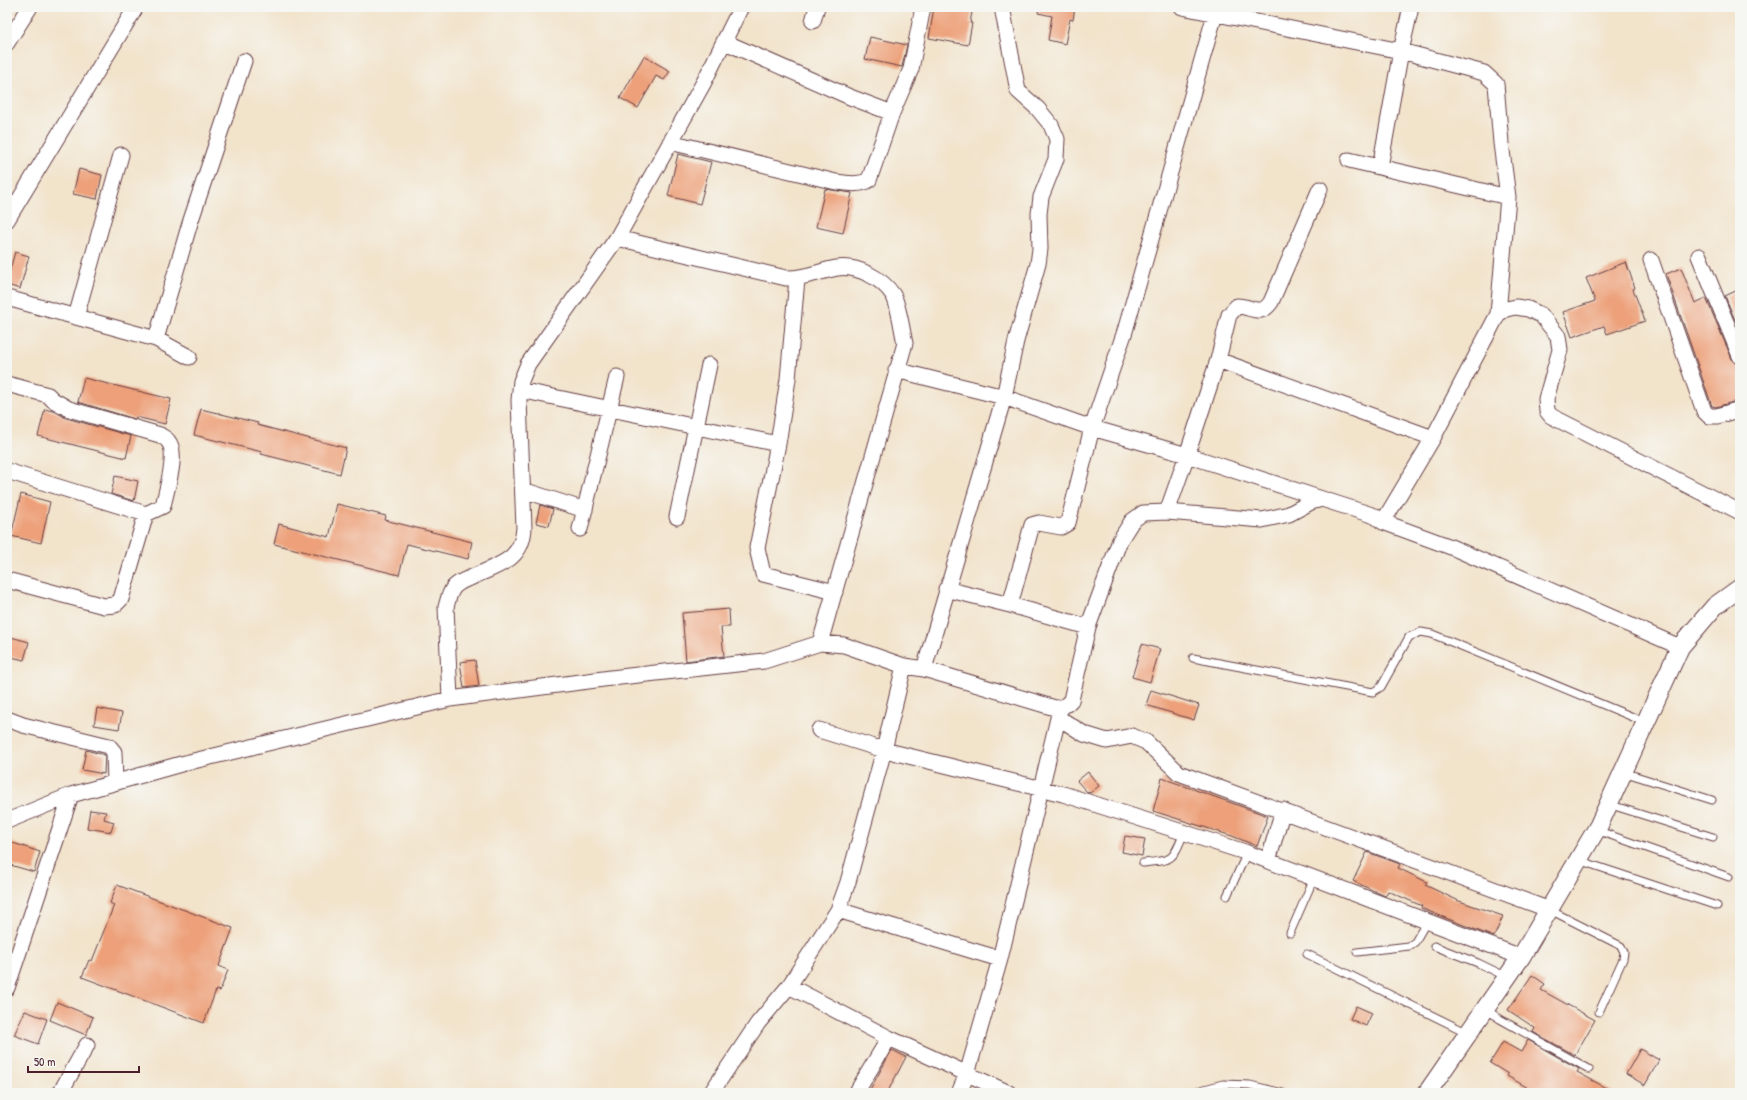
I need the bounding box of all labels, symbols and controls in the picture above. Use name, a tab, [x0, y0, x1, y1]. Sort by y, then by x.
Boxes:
scale bar	[28, 1048, 139, 1074]
text: 50 m	[34, 1053, 55, 1070]

